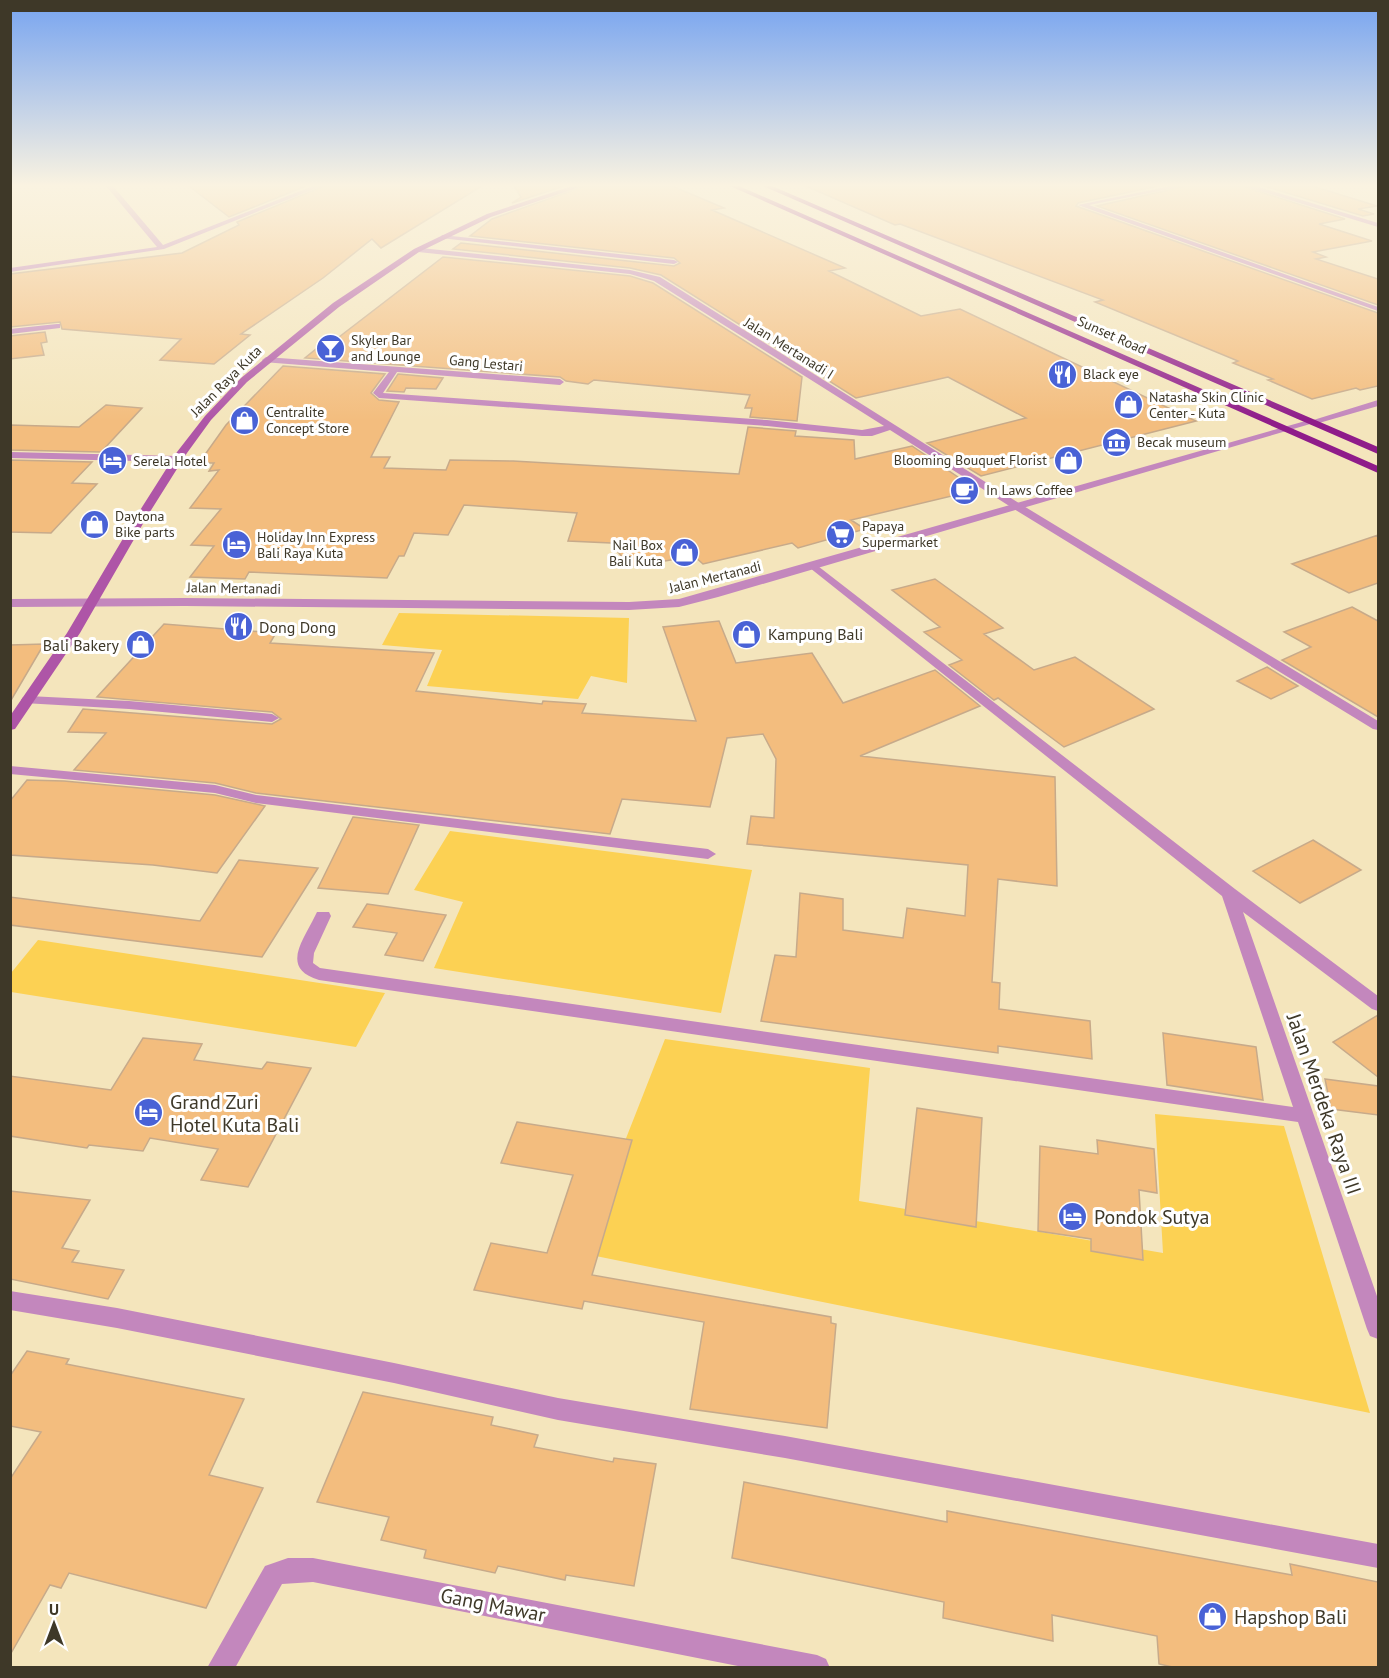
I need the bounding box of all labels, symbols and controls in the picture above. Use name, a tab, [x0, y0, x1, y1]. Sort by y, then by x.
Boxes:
street label: Sunset Road	[1075, 312, 1149, 358]
street label: Jalan Mertanadi I	[740, 313, 837, 383]
place label: Skyler Bar and Lounge	[351, 331, 421, 365]
bar icon: Skyler Bar and Lounge	[314, 332, 346, 364]
street label: Jalan Raya Kuta	[186, 342, 265, 421]
street label: Gang Lestari	[448, 351, 524, 375]
restaurant icon: Black eye	[1046, 358, 1078, 390]
place label: Black eye	[1083, 365, 1139, 383]
place label: Natasha Skin Clinic Center - Kuta	[1149, 388, 1264, 422]
shop icon: Natasha Skin Clinic Center - Kuta	[1112, 389, 1144, 421]
place label: Centralite Concept Store	[266, 403, 349, 437]
shop icon: Centralite Concept Store	[229, 404, 261, 436]
museum icon: Becak museum	[1100, 426, 1132, 458]
place label: Becak museum	[1137, 433, 1226, 451]
shop icon: Blooming Bouquet Florist	[1052, 444, 1084, 476]
hotel icon: Serela Hotel	[96, 445, 128, 477]
place label: Blooming Bouquet Florist	[894, 451, 1047, 469]
place label: Serela Hotel	[133, 452, 207, 470]
cafe icon: In Laws Coffee	[949, 474, 981, 506]
place label: In Laws Coffee	[986, 481, 1073, 499]
place label: Daytona Bike parts	[115, 507, 175, 541]
shop icon: Daytona Bike parts	[78, 508, 110, 540]
place label: Papaya Supermarket	[862, 517, 938, 551]
supermarket icon: Papaya Supermarket	[825, 518, 857, 550]
place label: Holiday Inn Express Bali Raya Kuta	[257, 528, 375, 562]
hotel icon: Holiday Inn Express Bali Raya Kuta	[220, 529, 252, 561]
place label: Nail Box Bali Kuta	[609, 536, 663, 570]
shop icon: Nail Box Bali Kuta	[668, 537, 700, 569]
street label: Jalan Mertanadi	[666, 557, 763, 597]
street label: Jalan Mertanadi	[186, 578, 281, 598]
restaurant icon: Dong Dong	[222, 611, 254, 643]
place label: Dong Dong	[259, 617, 336, 637]
shop icon: Kampung Bali	[731, 618, 763, 650]
place label: Kampung Bali	[768, 624, 863, 644]
shop icon: Bali Bakery	[124, 629, 156, 661]
place label: Bali Bakery	[43, 635, 120, 655]
street label: Jalan Merdeka Raya III	[1280, 1009, 1367, 1198]
place label: Grand Zuri Hotel Kuta Bali	[170, 1089, 299, 1138]
hotel icon: Grand Zuri Hotel Kuta Bali	[133, 1097, 165, 1129]
hotel icon: Pondok Sutya	[1057, 1201, 1089, 1233]
place label: Pondok Sutya	[1094, 1204, 1209, 1230]
street label: Gang Mawar	[438, 1582, 548, 1628]
north arrow	[24, 1594, 84, 1654]
text: U	[49, 1599, 59, 1619]
shop icon: Hapshop Bali	[1197, 1601, 1229, 1633]
place label: Hapshop Bali	[1234, 1604, 1347, 1630]

